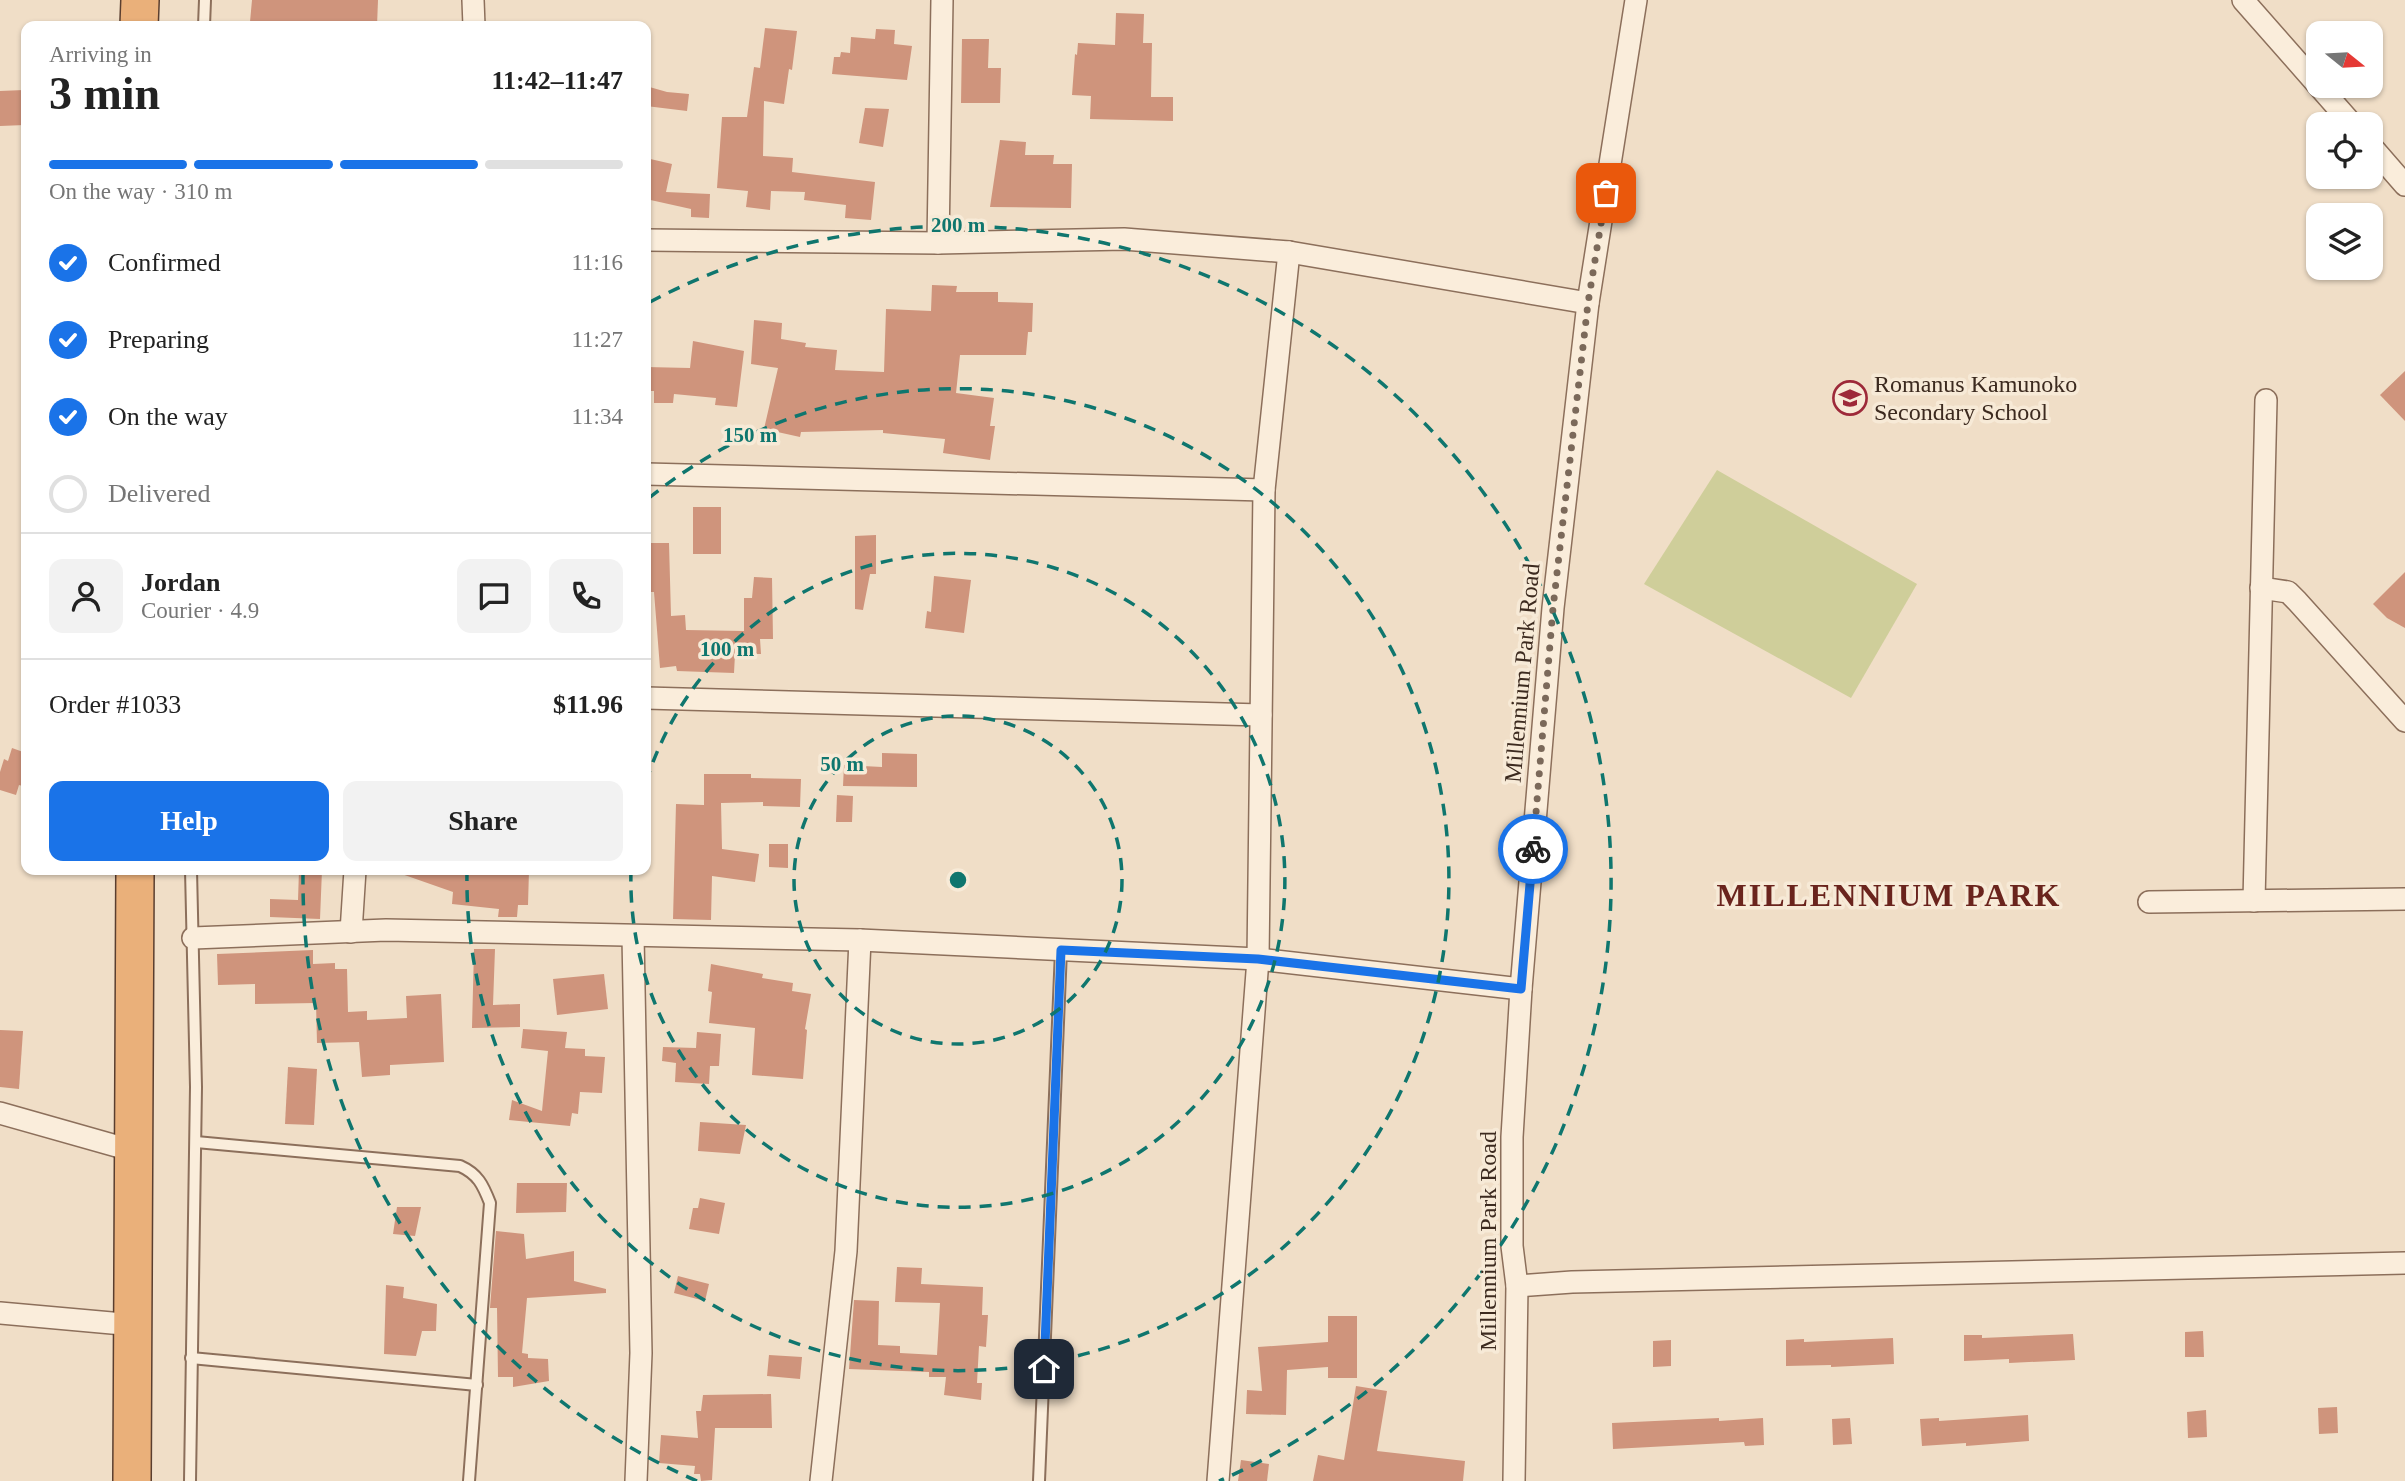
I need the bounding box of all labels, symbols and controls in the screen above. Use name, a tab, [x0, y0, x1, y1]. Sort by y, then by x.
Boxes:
north arrow	[2306, 21, 2384, 98]
map controls	[2306, 21, 2383, 280]
text: Arriving in	[49, 42, 152, 67]
text: 11:42–11:47	[492, 66, 623, 95]
text: 3 min	[49, 68, 160, 119]
button: locate	[2306, 112, 2383, 189]
pin	[1576, 163, 1636, 223]
icon: bag	[1587, 174, 1625, 212]
text: On the way · 310 m	[49, 179, 232, 204]
button: layers	[2306, 203, 2383, 280]
text: 200 m	[931, 213, 986, 237]
icon: check	[49, 244, 87, 282]
text: Confirmed	[108, 248, 221, 277]
text: 11:16	[571, 250, 623, 275]
icon: check	[49, 321, 87, 359]
text: Preparing	[108, 325, 209, 354]
text: 11:27	[571, 327, 623, 352]
place label: Romanus Kamunoko Secondary School	[1874, 371, 2077, 425]
school or university icon: Romanus Kamunoko Secondary School	[1831, 379, 1869, 417]
icon: check	[49, 398, 87, 436]
text: On the way	[108, 402, 228, 431]
text: 11:34	[571, 404, 623, 429]
text: 150 m	[723, 423, 778, 447]
text: Delivered	[108, 479, 211, 508]
button: person	[49, 559, 123, 633]
button: chat	[457, 559, 531, 633]
button: phone	[549, 559, 623, 633]
street label: Millennium Park Road	[1499, 562, 1545, 784]
text: Jordan	[141, 568, 220, 597]
text: Courier · 4.9	[141, 598, 259, 623]
text: 100 m	[700, 637, 755, 661]
text: Order #1033	[49, 690, 181, 719]
text: $11.96	[553, 690, 623, 719]
text: 50 m	[820, 752, 864, 776]
button: Help	[49, 781, 329, 861]
button: Share	[343, 781, 623, 861]
courier	[1498, 814, 1568, 884]
icon: bike	[1514, 830, 1552, 868]
centre of rings	[946, 868, 970, 892]
district label: MILLENNIUM PARK	[1717, 877, 2061, 913]
street label: Millennium Park Road	[1475, 1131, 1501, 1351]
pin	[1014, 1339, 1074, 1399]
icon: home	[1025, 1350, 1063, 1388]

